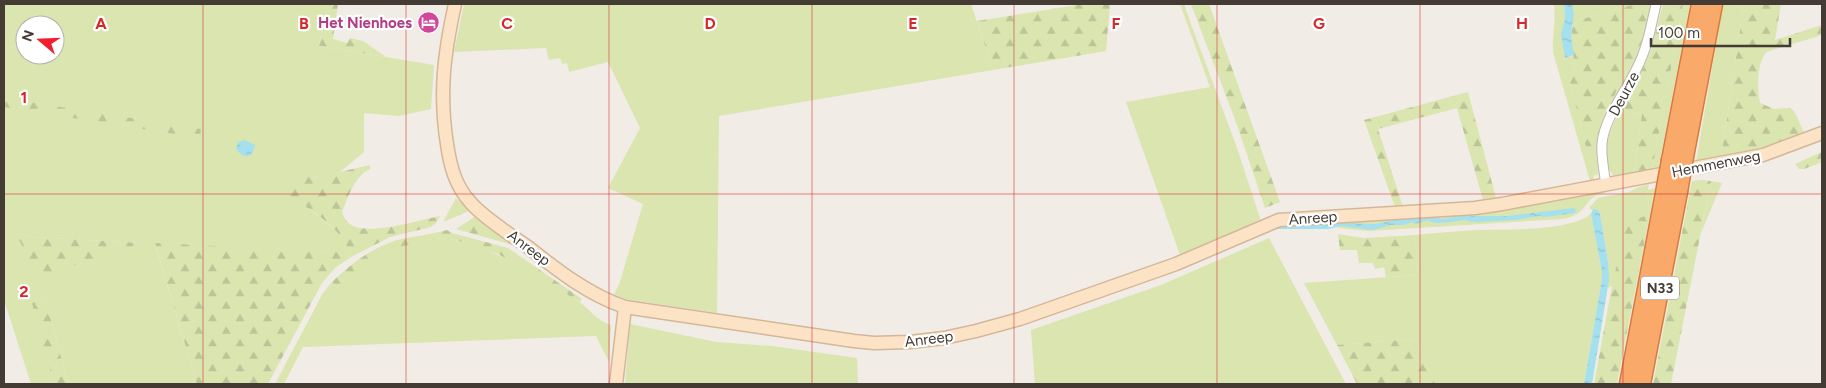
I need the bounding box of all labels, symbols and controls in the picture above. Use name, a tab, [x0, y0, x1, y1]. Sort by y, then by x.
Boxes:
hotel icon: Het Nienhoes	[416, 11, 440, 35]
text: A	[95, 14, 107, 33]
text: B	[299, 14, 309, 33]
place label: Het Nienhoes	[318, 14, 412, 32]
text: C	[501, 14, 513, 33]
text: D	[704, 14, 716, 33]
text: E	[908, 14, 918, 33]
text: F	[1112, 14, 1121, 33]
text: G	[1313, 14, 1325, 33]
text: H	[1516, 14, 1528, 33]
north arrow	[15, 15, 65, 65]
scale bar	[1651, 15, 1790, 47]
text: 100 m	[1658, 24, 1700, 42]
text: N	[18, 28, 38, 44]
street label: Deurze	[1605, 69, 1643, 119]
text: 1	[21, 88, 27, 107]
street label: Hemmenweg	[1670, 147, 1762, 181]
street label: Anreep	[1288, 207, 1338, 229]
street label: Anreep	[504, 226, 554, 270]
road number: N33	[1641, 276, 1679, 300]
text: 2	[19, 282, 29, 301]
street label: Anreep	[904, 327, 954, 351]

